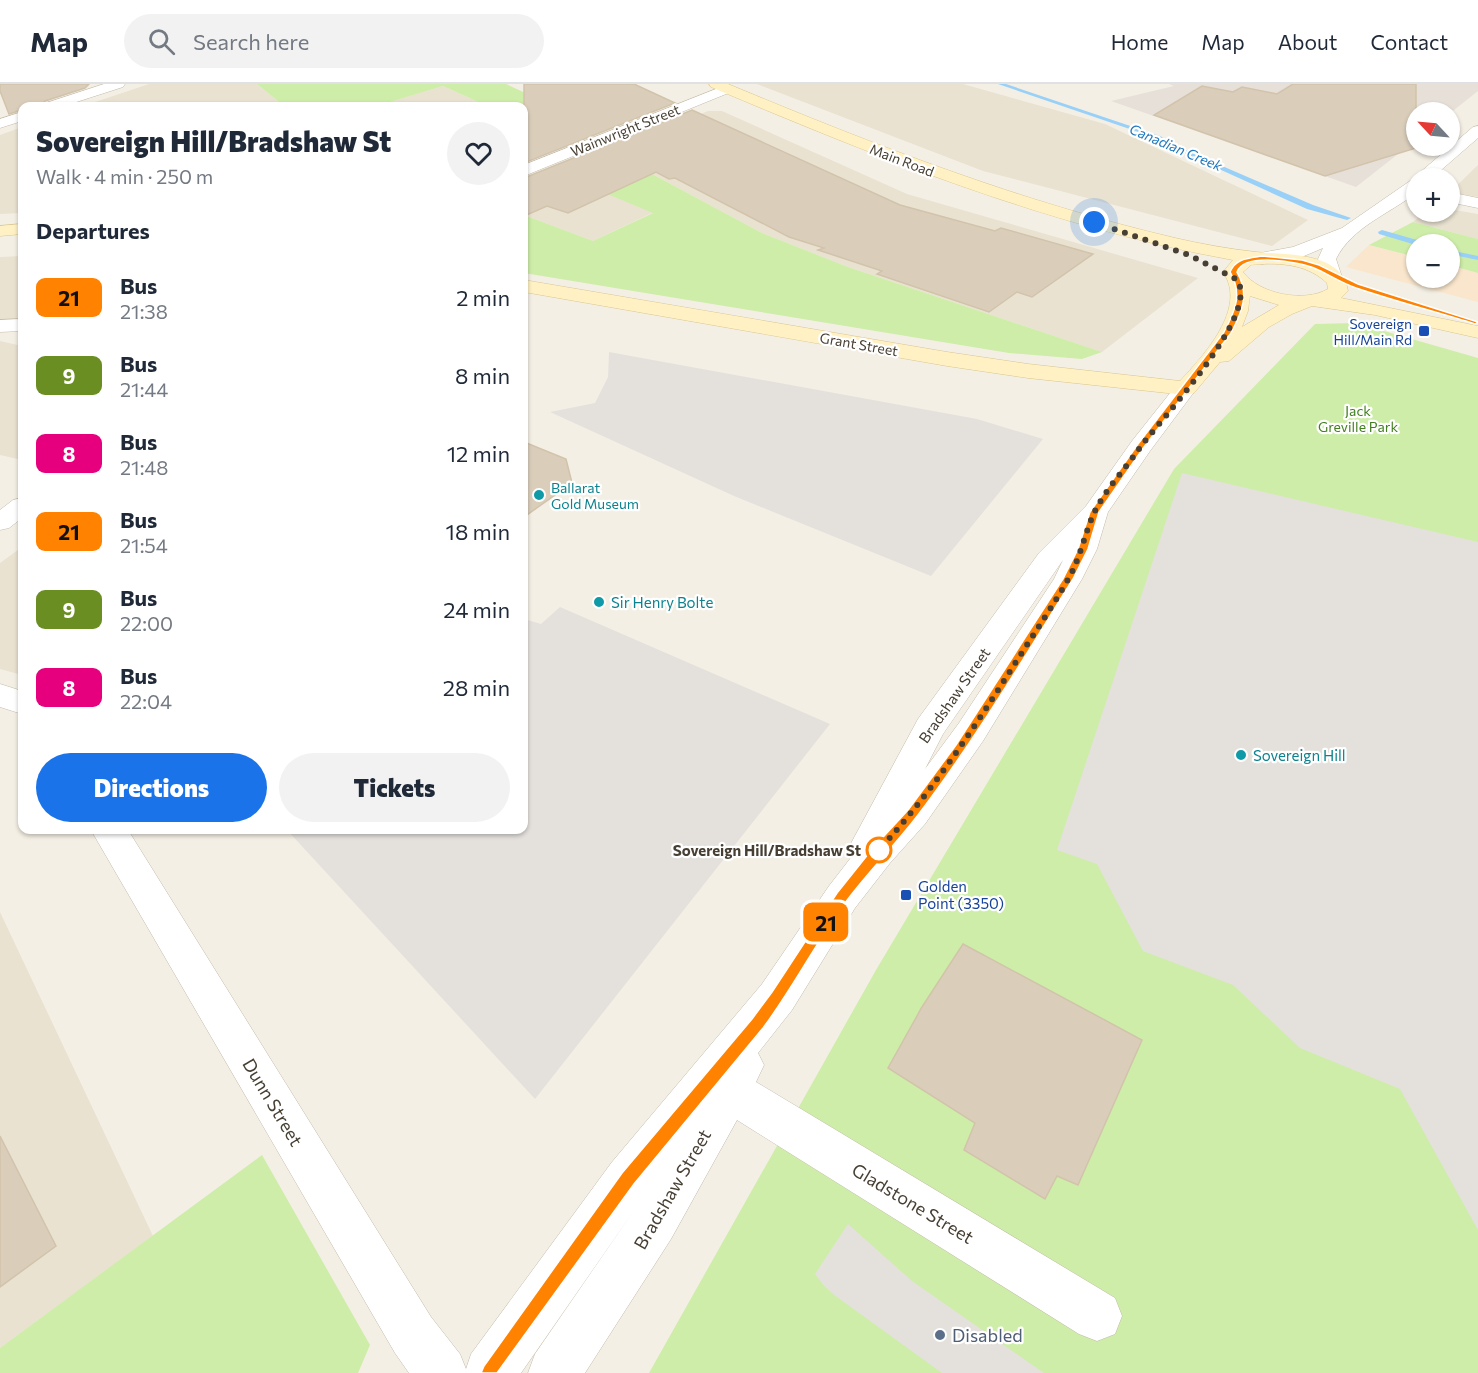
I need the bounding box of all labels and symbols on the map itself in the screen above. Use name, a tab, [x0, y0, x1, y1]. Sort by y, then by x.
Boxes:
street label: Wainwright Street	[568, 100, 682, 160]
north arrow	[1406, 102, 1460, 156]
water label: Canadian Creek	[1127, 120, 1225, 174]
street label: Main Road	[867, 140, 937, 180]
your location	[1079, 207, 1109, 237]
place label: Sovereign Hill/Main Rd	[1334, 315, 1412, 348]
marker: Sovereign Hill/Main Rd	[1417, 324, 1431, 338]
street label: Grant Street	[819, 329, 900, 359]
park label: Jack Greville Park	[1318, 402, 1398, 435]
place label: Ballarat Gold Museum	[551, 479, 639, 512]
marker: Ballarat Gold Museum	[532, 488, 546, 502]
place label: Sir Henry Bolte	[611, 593, 713, 611]
marker: Sir Henry Bolte	[592, 595, 606, 609]
street label: Bradshaw Street	[914, 644, 994, 746]
place label: Sovereign Hill	[1253, 746, 1346, 764]
marker: Sovereign Hill	[1234, 748, 1248, 762]
marker: Sovereign Hill/Bradshaw St	[866, 837, 892, 863]
place label: Sovereign Hill/Bradshaw St	[673, 841, 861, 859]
place label: Golden Point (3350)	[918, 877, 1004, 912]
marker: Golden Point (3350)	[899, 888, 913, 902]
line badge: 21	[799, 902, 853, 942]
street label: Dunn Street	[238, 1054, 308, 1150]
street label: Bradshaw Street	[629, 1125, 715, 1253]
street label: Gladstone Street	[848, 1158, 978, 1248]
place label: Disabled	[952, 1324, 1023, 1346]
marker: Disabled	[933, 1328, 947, 1342]

